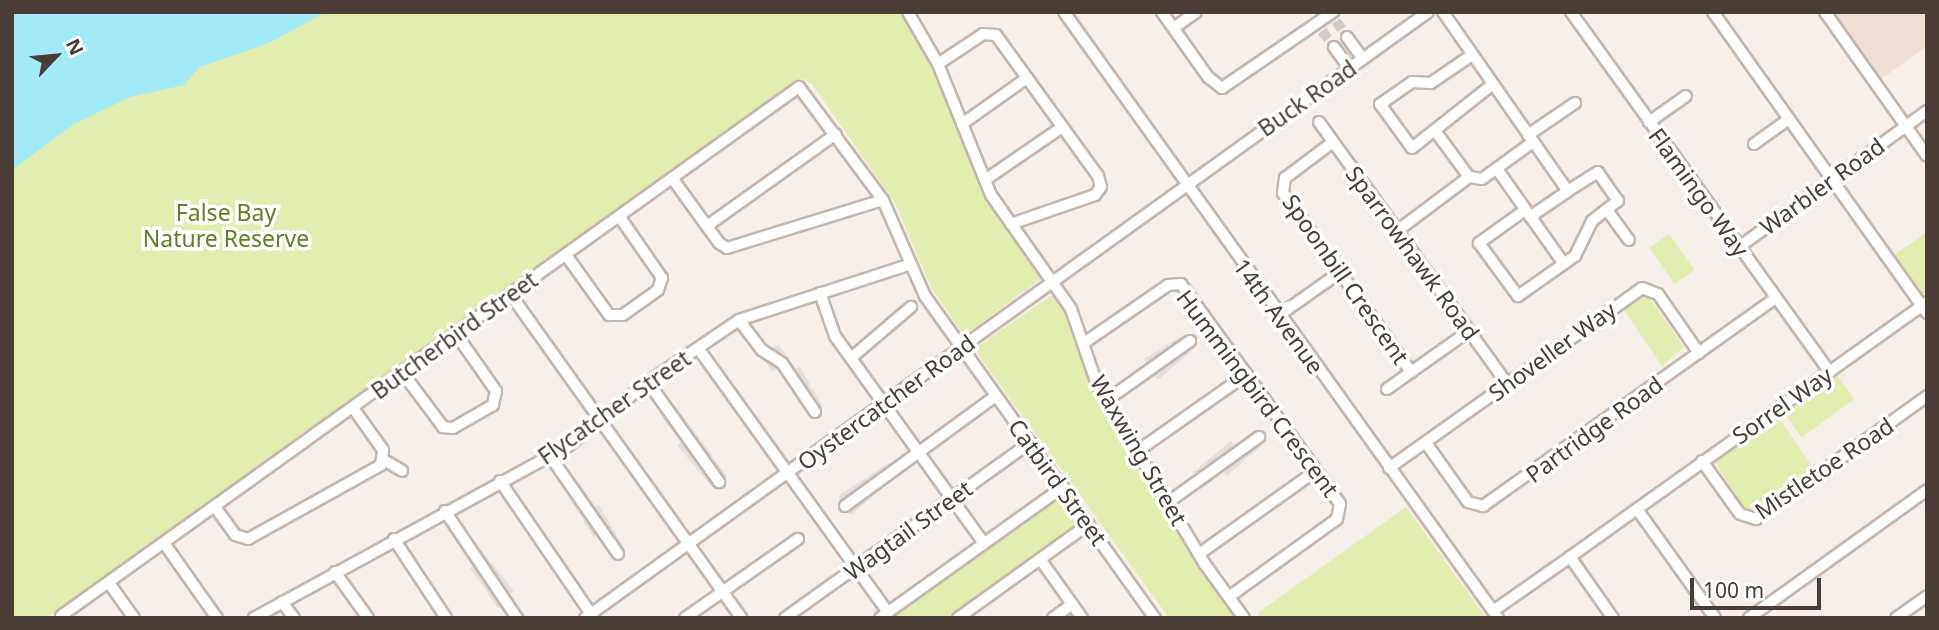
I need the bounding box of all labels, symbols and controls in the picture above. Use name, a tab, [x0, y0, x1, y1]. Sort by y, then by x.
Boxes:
north arrow	[21, 21, 91, 91]
text: N	[60, 34, 90, 59]
street label: Buck Road	[1253, 54, 1361, 142]
street label: Flamingo Way	[1643, 122, 1755, 262]
street label: Warbler Road	[1754, 132, 1890, 240]
street label: Sparrowhawk Road	[1341, 161, 1485, 345]
street label: Spoonbill Crescent	[1277, 189, 1415, 369]
park label: False Bay Nature Reserve	[143, 198, 309, 252]
street label: 14th Avenue	[1228, 253, 1330, 379]
street label: Butcherbird Street	[366, 265, 542, 405]
street label: Hummingbird Crescent	[1171, 284, 1345, 502]
street label: Shoveller Way	[1483, 296, 1621, 406]
street label: Oystercatcher Road	[792, 328, 980, 476]
street label: Flycatcher Street	[532, 344, 696, 470]
street label: Sorrel Way	[1727, 361, 1837, 449]
street label: Waxwing Street	[1085, 370, 1193, 530]
street label: Partridge Road	[1520, 370, 1668, 488]
street label: Mistletoe Road	[1749, 411, 1899, 525]
street label: Catbird Street	[1003, 414, 1113, 550]
street label: Wagtail Street	[839, 474, 977, 586]
scale bar	[1694, 564, 1825, 608]
text: 100 m	[1703, 576, 1764, 604]

